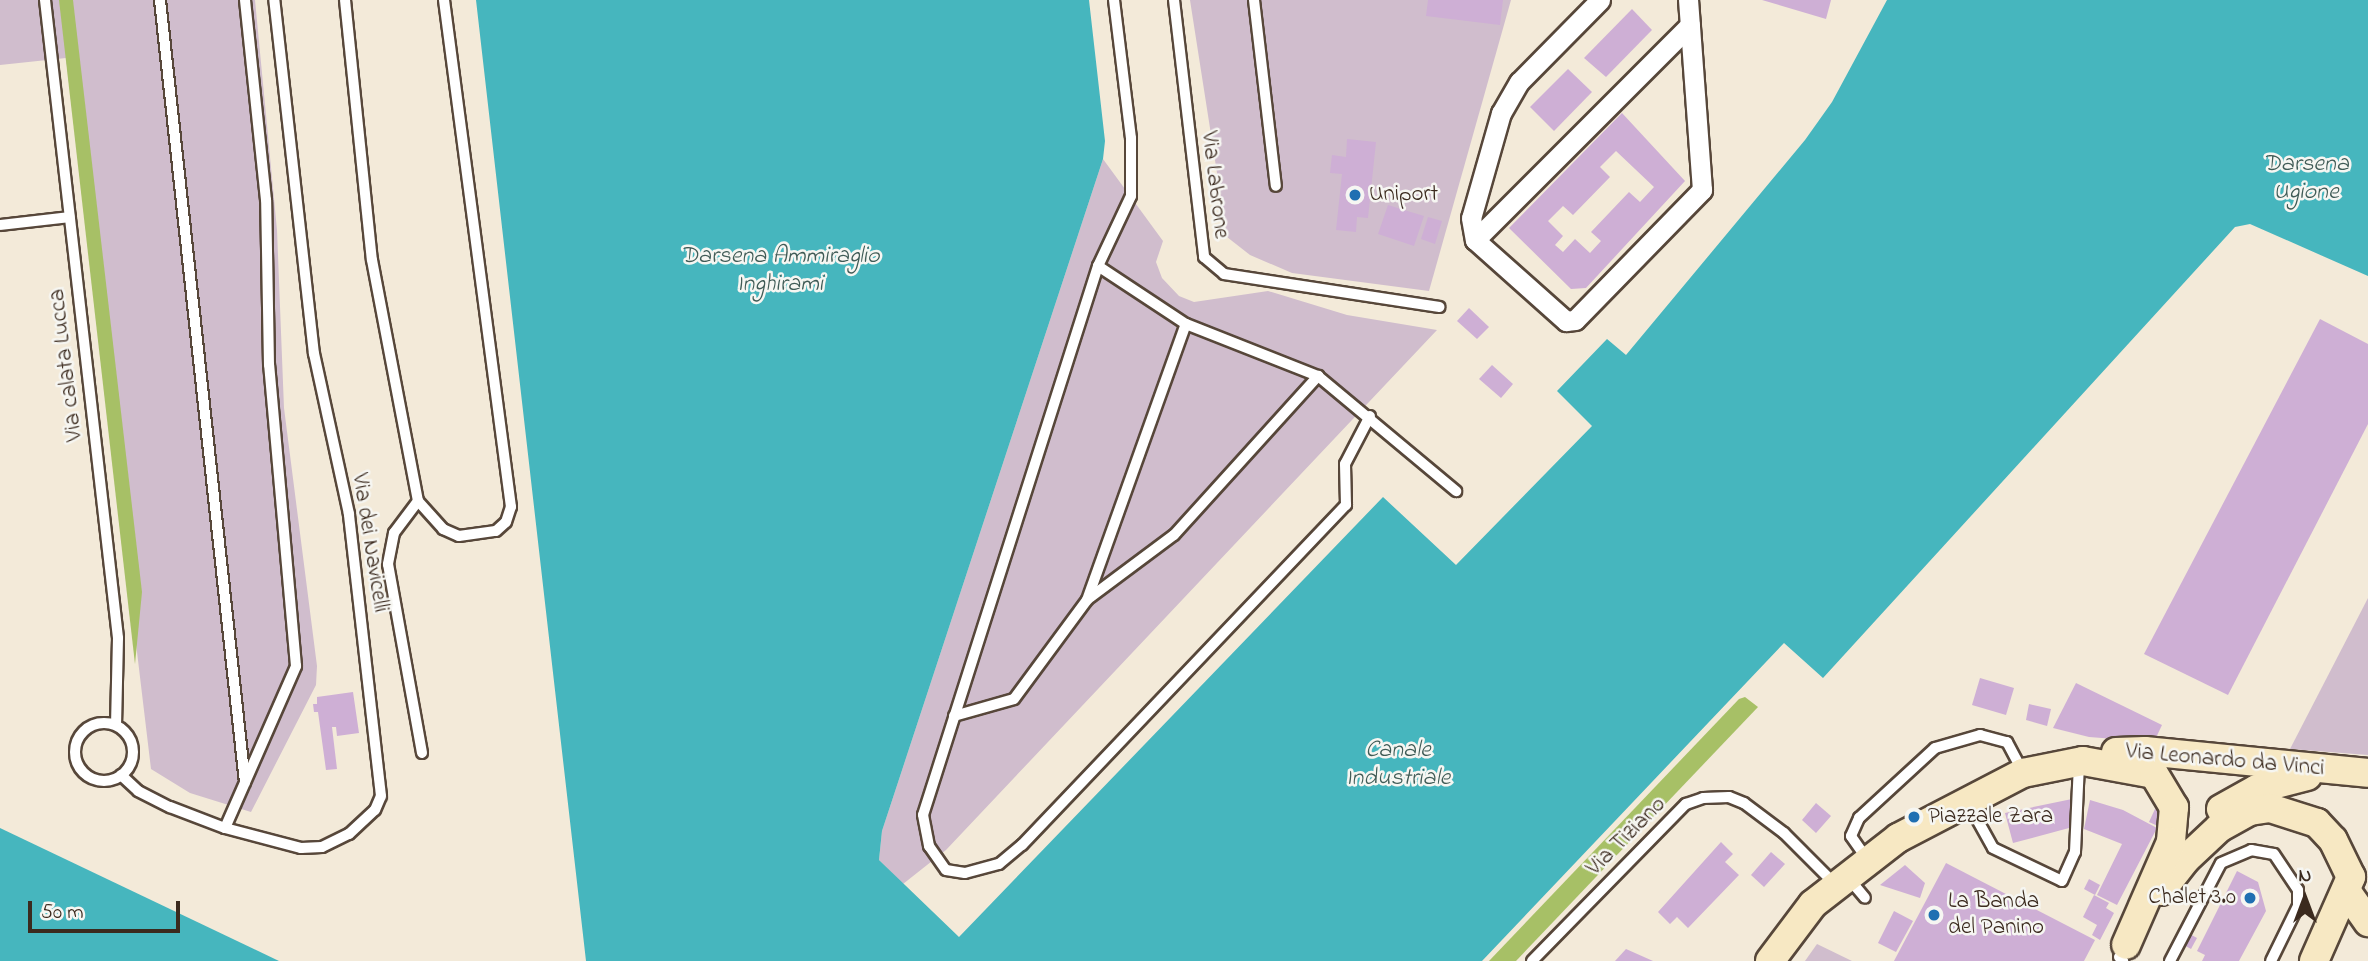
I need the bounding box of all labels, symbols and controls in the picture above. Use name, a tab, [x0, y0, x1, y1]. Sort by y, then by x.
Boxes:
street label: Via Labrone	[1194, 130, 1234, 240]
water label: Darsena Ugione	[2263, 151, 2349, 207]
place label: Uniport	[1369, 181, 1438, 209]
marker: Uniport	[1347, 187, 1363, 203]
water label: Darsena Ammiraglio Inghirami	[680, 243, 880, 299]
street label: Via calata Lucca	[44, 287, 90, 443]
street label: Via dei Navicelli	[344, 471, 394, 615]
water label: Canale Industriale	[1346, 737, 1450, 793]
street label: Via Leonardo da Vinci	[2124, 739, 2326, 783]
street label: Via Tiziano	[1582, 792, 1672, 882]
place label: Piazzale Zara	[1928, 803, 2053, 831]
marker: Piazzale Zara	[1906, 809, 1922, 825]
north arrow	[2270, 863, 2340, 933]
text: N	[2299, 863, 2311, 890]
place label: Chalet 3.0	[2148, 884, 2236, 912]
scale bar	[32, 888, 184, 932]
place label: La Banda del Panino	[1948, 888, 2044, 942]
marker: Chalet 3.0	[2242, 890, 2258, 906]
text: 50 m	[41, 898, 84, 928]
marker: La Banda del Panino	[1926, 907, 1942, 923]

